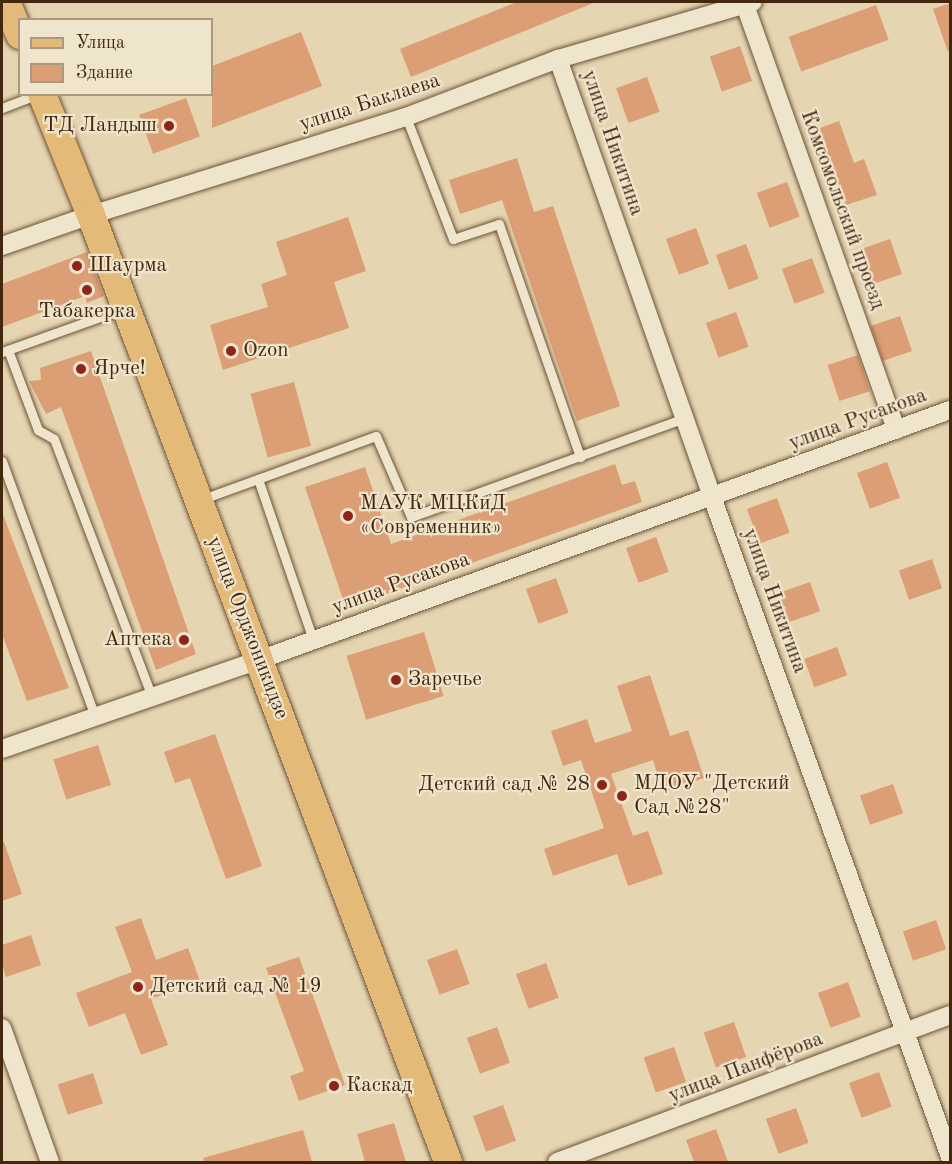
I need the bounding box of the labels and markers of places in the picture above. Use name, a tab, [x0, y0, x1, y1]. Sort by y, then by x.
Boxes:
place label: ТД Ландыш	[43, 113, 157, 139]
marker: ТД Ландыш	[162, 119, 176, 133]
place label: Шаурма	[89, 253, 167, 279]
marker: Шаурма	[70, 259, 84, 273]
marker: Табакерка	[80, 283, 94, 297]
place label: Табакерка	[38, 299, 136, 325]
place label: Ozon	[243, 338, 289, 364]
marker: Ozon	[224, 344, 238, 358]
place label: Ярче!	[93, 356, 146, 382]
marker: Ярче!	[74, 362, 88, 376]
place label: МАУК МЦКиД «Современник»	[360, 491, 506, 541]
marker: МАУК МЦКиД «Современник»	[341, 509, 355, 523]
place label: Аптека	[104, 627, 172, 653]
marker: Аптека	[177, 633, 191, 647]
place label: Заречье	[408, 667, 482, 693]
marker: Заречье	[389, 673, 403, 687]
place label: МДОУ "Детский Сад №28"	[634, 771, 790, 821]
place label: Детский сад № 28	[418, 772, 590, 798]
marker: Детский сад № 28	[595, 778, 609, 792]
marker: МДОУ "Детский Сад №28"	[615, 789, 629, 803]
place label: Детский сад № 19	[150, 974, 322, 1000]
marker: Детский сад № 19	[131, 980, 145, 994]
place label: Каскад	[346, 1073, 412, 1099]
marker: Каскад	[327, 1079, 341, 1093]

